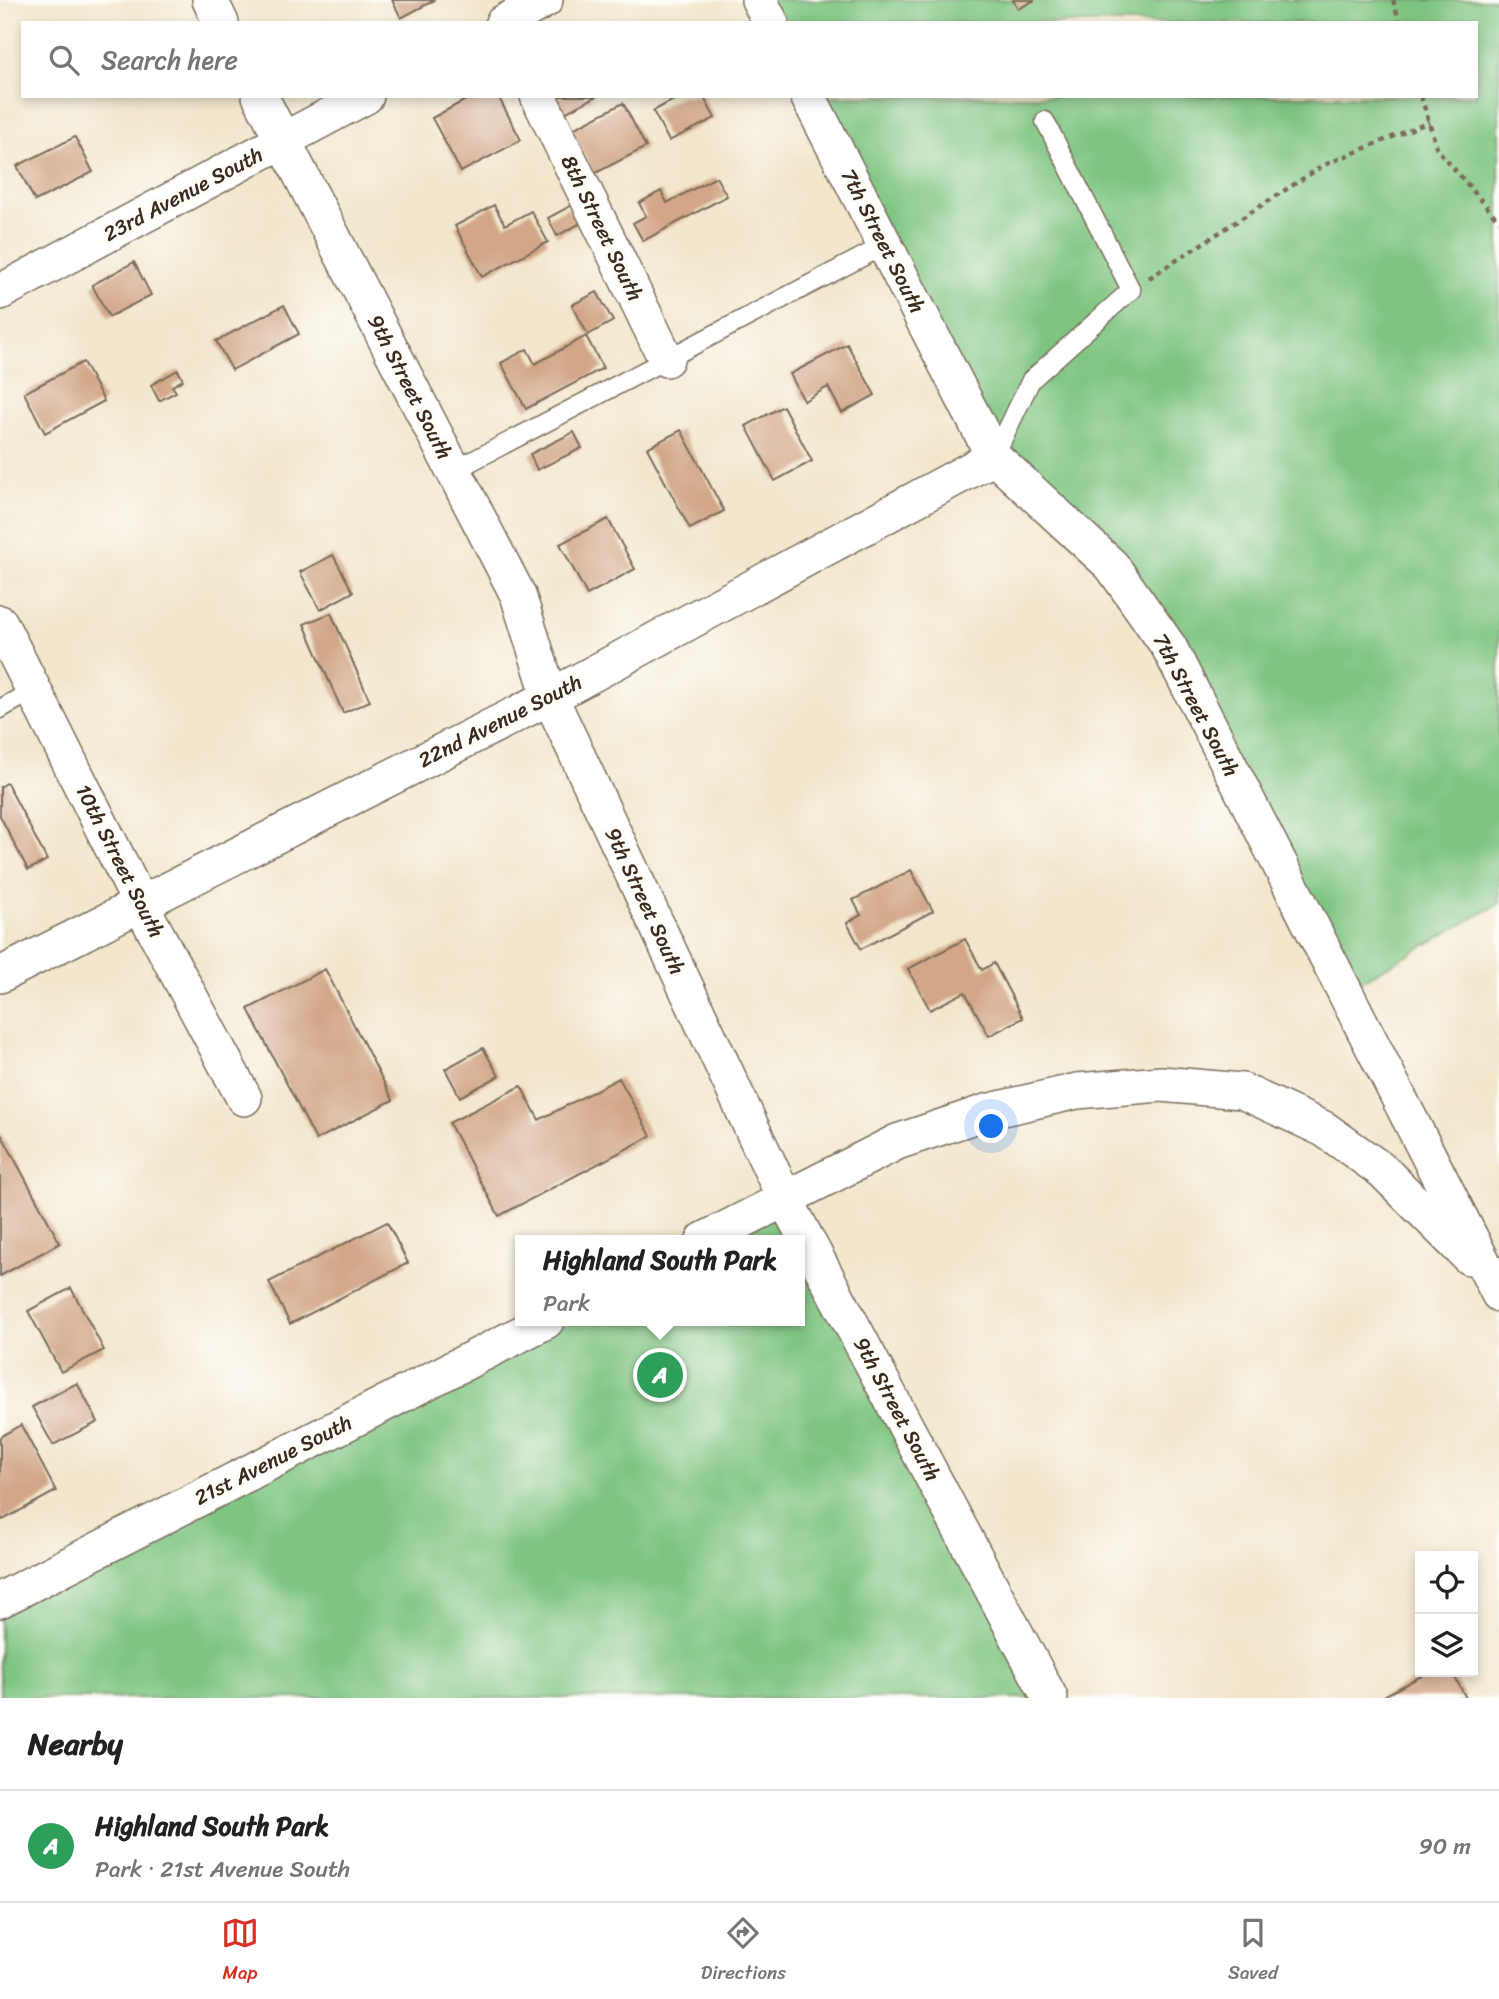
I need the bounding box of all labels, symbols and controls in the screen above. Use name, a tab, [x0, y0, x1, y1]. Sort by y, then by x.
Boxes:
search box	[21, 21, 1478, 98]
text: Search here	[101, 37, 238, 83]
icon: search	[45, 41, 83, 79]
street label: 23rd Avenue South	[96, 136, 270, 252]
street label: 8th Street South	[550, 148, 654, 308]
street label: 7th Street South	[830, 162, 936, 320]
street label: 9th Street South	[357, 307, 463, 467]
street label: 7th Street South	[1142, 626, 1250, 784]
street label: 22nd Avenue South	[411, 663, 589, 779]
street label: 10th Street South	[65, 777, 175, 945]
street label: 9th Street South	[594, 821, 696, 981]
your location	[974, 1109, 1008, 1143]
popup	[515, 1235, 805, 1326]
text: Highland South Park	[543, 1237, 777, 1283]
text: Park	[543, 1283, 590, 1324]
street label: 9th Street South	[843, 1330, 951, 1488]
pin: A	[637, 1349, 683, 1401]
street label: 21st Avenue South	[187, 1404, 359, 1516]
map controls	[1415, 1551, 1478, 1677]
button: locate	[1415, 1551, 1478, 1614]
button: layers	[1415, 1614, 1478, 1677]
text: Nearby	[28, 1717, 123, 1771]
text: Highland South Park	[95, 1803, 329, 1849]
text: A	[43, 1826, 59, 1867]
text: 90 m	[1419, 1826, 1471, 1867]
text: Park · 21st Avenue South	[95, 1849, 350, 1890]
tab: Map	[221, 1914, 259, 1989]
tab: Directions	[701, 1914, 786, 1989]
tab: Saved	[1228, 1914, 1278, 1989]

